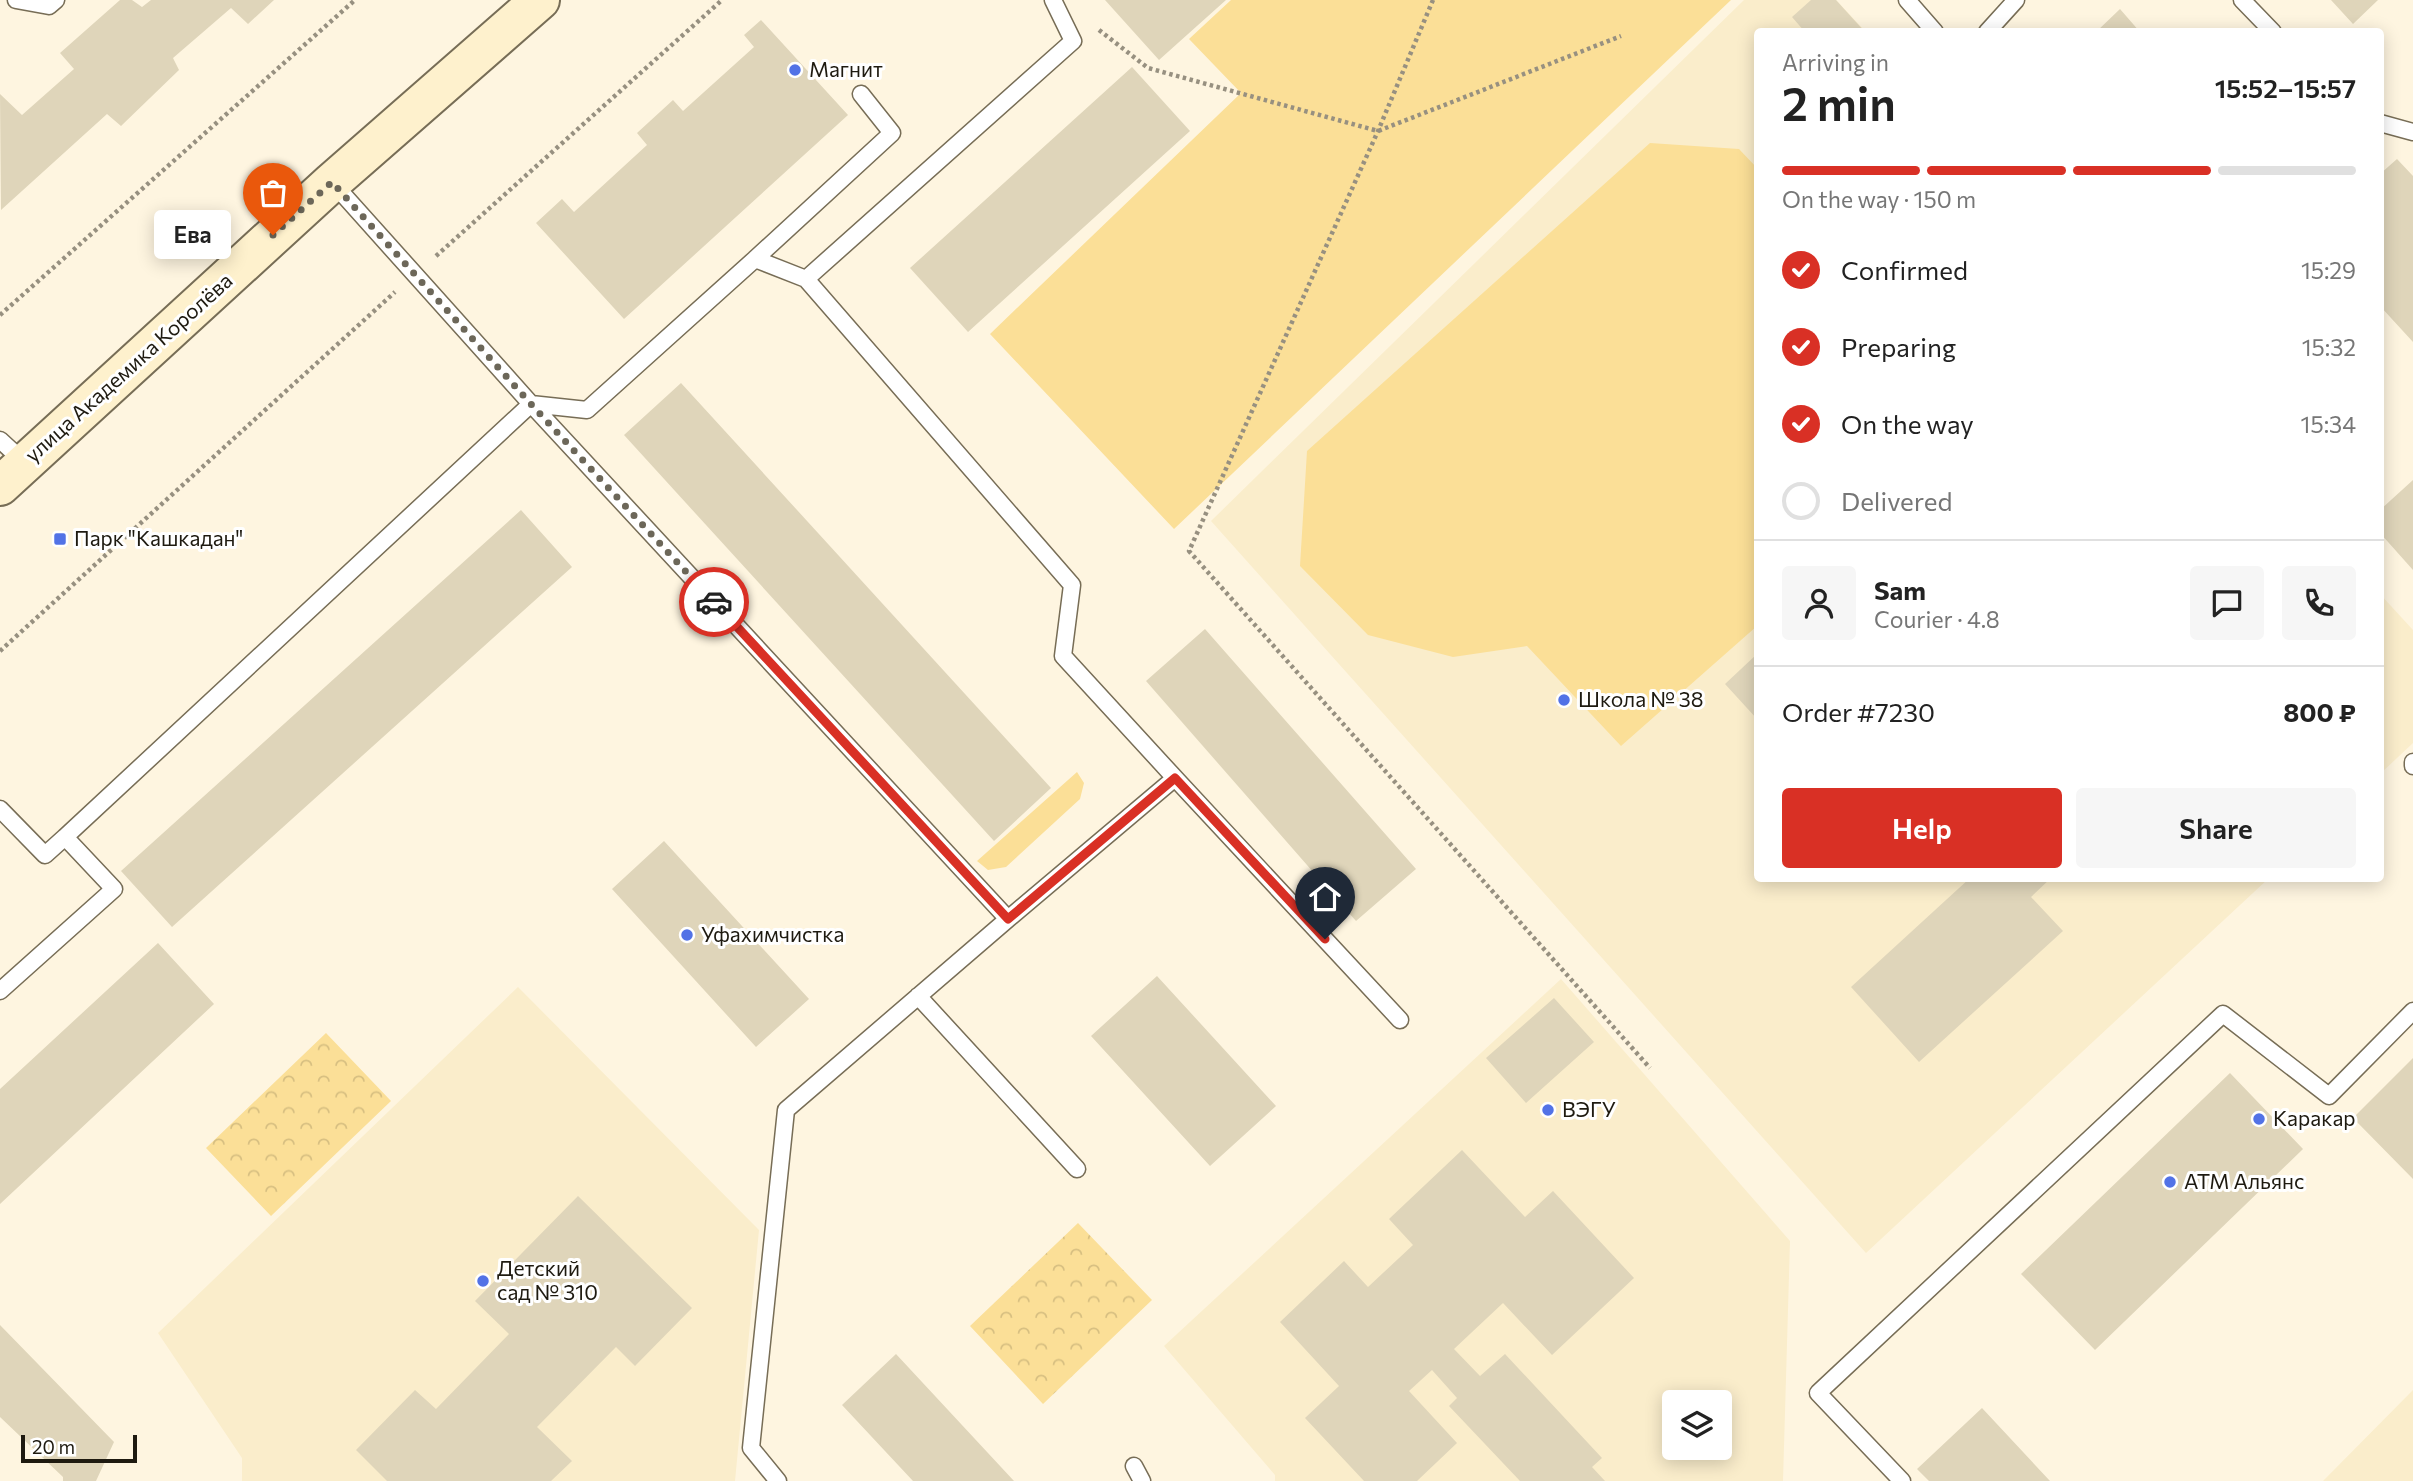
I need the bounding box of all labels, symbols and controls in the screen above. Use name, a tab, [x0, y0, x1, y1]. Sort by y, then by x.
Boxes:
text: Arriving in	[1782, 48, 1889, 76]
place label: Магнит	[809, 56, 883, 81]
marker: Магнит	[787, 62, 803, 78]
text: 15:52–15:57	[2215, 72, 2356, 103]
text: 2 min	[1782, 74, 1896, 130]
pin	[243, 163, 303, 235]
icon: bag	[254, 174, 292, 212]
text: On the way · 150 m	[1782, 185, 1976, 213]
callout: Ева	[154, 210, 231, 260]
text: Ева	[173, 220, 212, 248]
icon: check	[1782, 251, 1820, 289]
text: Confirmed	[1841, 254, 1968, 285]
text: 15:29	[2301, 256, 2356, 284]
street label: улица Академика Королёва	[19, 267, 237, 467]
icon: check	[1782, 328, 1820, 366]
text: Preparing	[1841, 331, 1956, 362]
text: 15:32	[2302, 333, 2356, 361]
icon: check	[1782, 405, 1820, 443]
text: On the way	[1841, 408, 1974, 439]
text: 15:34	[2301, 410, 2356, 438]
text: Delivered	[1841, 485, 1952, 516]
place label: Парк "Кашкадан"	[74, 525, 243, 550]
marker: Парк "Кашкадан"	[52, 531, 68, 547]
button: person	[1782, 566, 1856, 640]
button: chat	[2190, 566, 2264, 640]
button: phone	[2282, 566, 2356, 640]
courier	[679, 567, 749, 637]
text: Sam	[1874, 574, 1926, 605]
icon: car	[695, 583, 733, 621]
text: Courier · 4.8	[1874, 605, 2000, 633]
place label: Школа № 38	[1578, 686, 1704, 711]
marker: Школа № 38	[1556, 692, 1572, 708]
text: Order #7230	[1782, 696, 1935, 727]
text: 800 ₽	[2283, 696, 2356, 727]
button: Help	[1782, 788, 2062, 868]
button: Share	[2076, 788, 2356, 868]
pin	[1295, 867, 1355, 939]
icon: home	[1306, 878, 1344, 916]
place label: Уфахимчистка	[701, 921, 844, 946]
marker: Уфахимчистка	[679, 927, 695, 943]
place label: ВЭГУ	[1562, 1096, 1616, 1121]
marker: ВЭГУ	[1540, 1102, 1556, 1118]
place label: Каракар	[2273, 1105, 2356, 1130]
marker: Каракар	[2251, 1111, 2267, 1127]
place label: АТМ Альянс	[2184, 1168, 2304, 1193]
marker: АТМ Альянс	[2162, 1174, 2178, 1190]
place label: Детский сад № 310	[497, 1255, 598, 1304]
marker: Детский сад № 310	[475, 1273, 491, 1289]
map controls	[1662, 1390, 1732, 1460]
button: layers	[1662, 1390, 1732, 1460]
scale bar	[21, 1432, 136, 1464]
text: 20 m	[32, 1435, 75, 1458]

